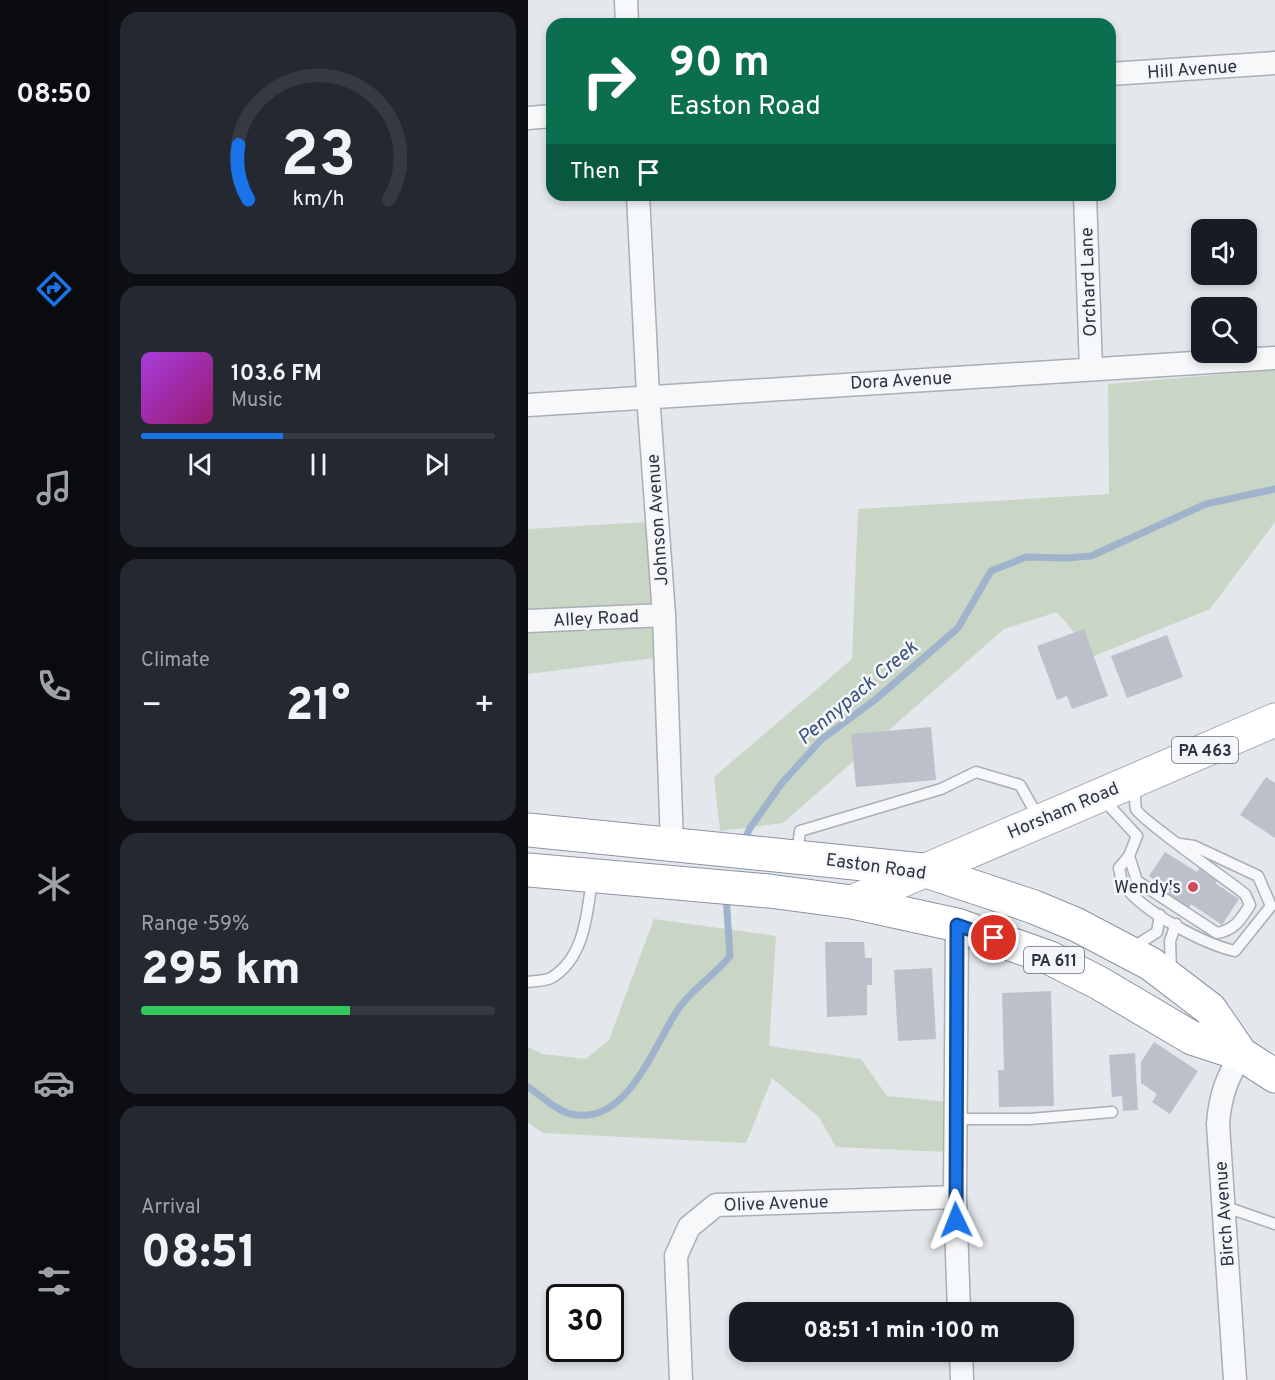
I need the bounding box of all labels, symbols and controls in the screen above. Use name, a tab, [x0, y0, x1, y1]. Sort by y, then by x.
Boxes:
text: 90 m	[669, 38, 770, 91]
icon: right	[570, 42, 648, 120]
street label: Hill Avenue	[1146, 56, 1238, 85]
text: 08:50	[16, 78, 92, 112]
text: Easton Road	[669, 90, 821, 124]
text: 23	[280, 119, 356, 198]
icon: arrive	[632, 156, 665, 189]
text: Then	[570, 159, 620, 186]
text: km/h	[292, 186, 344, 213]
map controls	[1191, 219, 1257, 363]
button: sound	[1191, 219, 1257, 285]
street label: Orchard Lane	[1076, 227, 1103, 337]
icon: directions	[33, 268, 75, 310]
button: search	[1191, 297, 1257, 363]
text: 103.6 FM	[231, 361, 322, 388]
street label: Dora Avenue	[850, 367, 953, 396]
text: Music	[231, 388, 283, 414]
icon: previous	[184, 448, 217, 481]
icon: pause	[302, 448, 335, 481]
icon: next	[420, 448, 453, 481]
street label: Johnson Avenue	[642, 453, 675, 587]
icon: music	[33, 467, 75, 509]
street label: Alley Road	[552, 606, 640, 633]
water label: Pennypack Creek	[793, 635, 925, 752]
text: Climate	[141, 648, 210, 674]
icon: phone	[33, 665, 75, 707]
text: 21°	[286, 679, 350, 736]
text: −	[141, 686, 162, 728]
text: +	[474, 686, 495, 728]
road number: PA 463	[1172, 737, 1238, 763]
street label: Horsham Road	[1004, 778, 1123, 845]
street label: Easton Road	[824, 849, 927, 886]
icon: climate	[33, 863, 75, 905]
place label: Wendy's	[1114, 877, 1181, 900]
marker: Wendy's	[1186, 880, 1200, 894]
text: Range · 59%	[141, 912, 249, 938]
pin	[968, 912, 1019, 963]
icon: arrive	[977, 921, 1010, 954]
text: 295 km	[141, 943, 301, 1000]
road number: PA 611	[1024, 947, 1084, 973]
icon: car	[33, 1062, 75, 1104]
street label: Birch Avenue	[1210, 1160, 1241, 1267]
position arrow	[924, 1188, 988, 1252]
street label: Olive Avenue	[723, 1191, 829, 1218]
text: Arrival	[141, 1195, 201, 1221]
text: 08:51	[141, 1226, 256, 1283]
icon: filters	[33, 1260, 75, 1302]
speed limit sign: 30	[546, 1284, 624, 1362]
text: 08:51 · 1 min · 100 m	[803, 1318, 1000, 1345]

